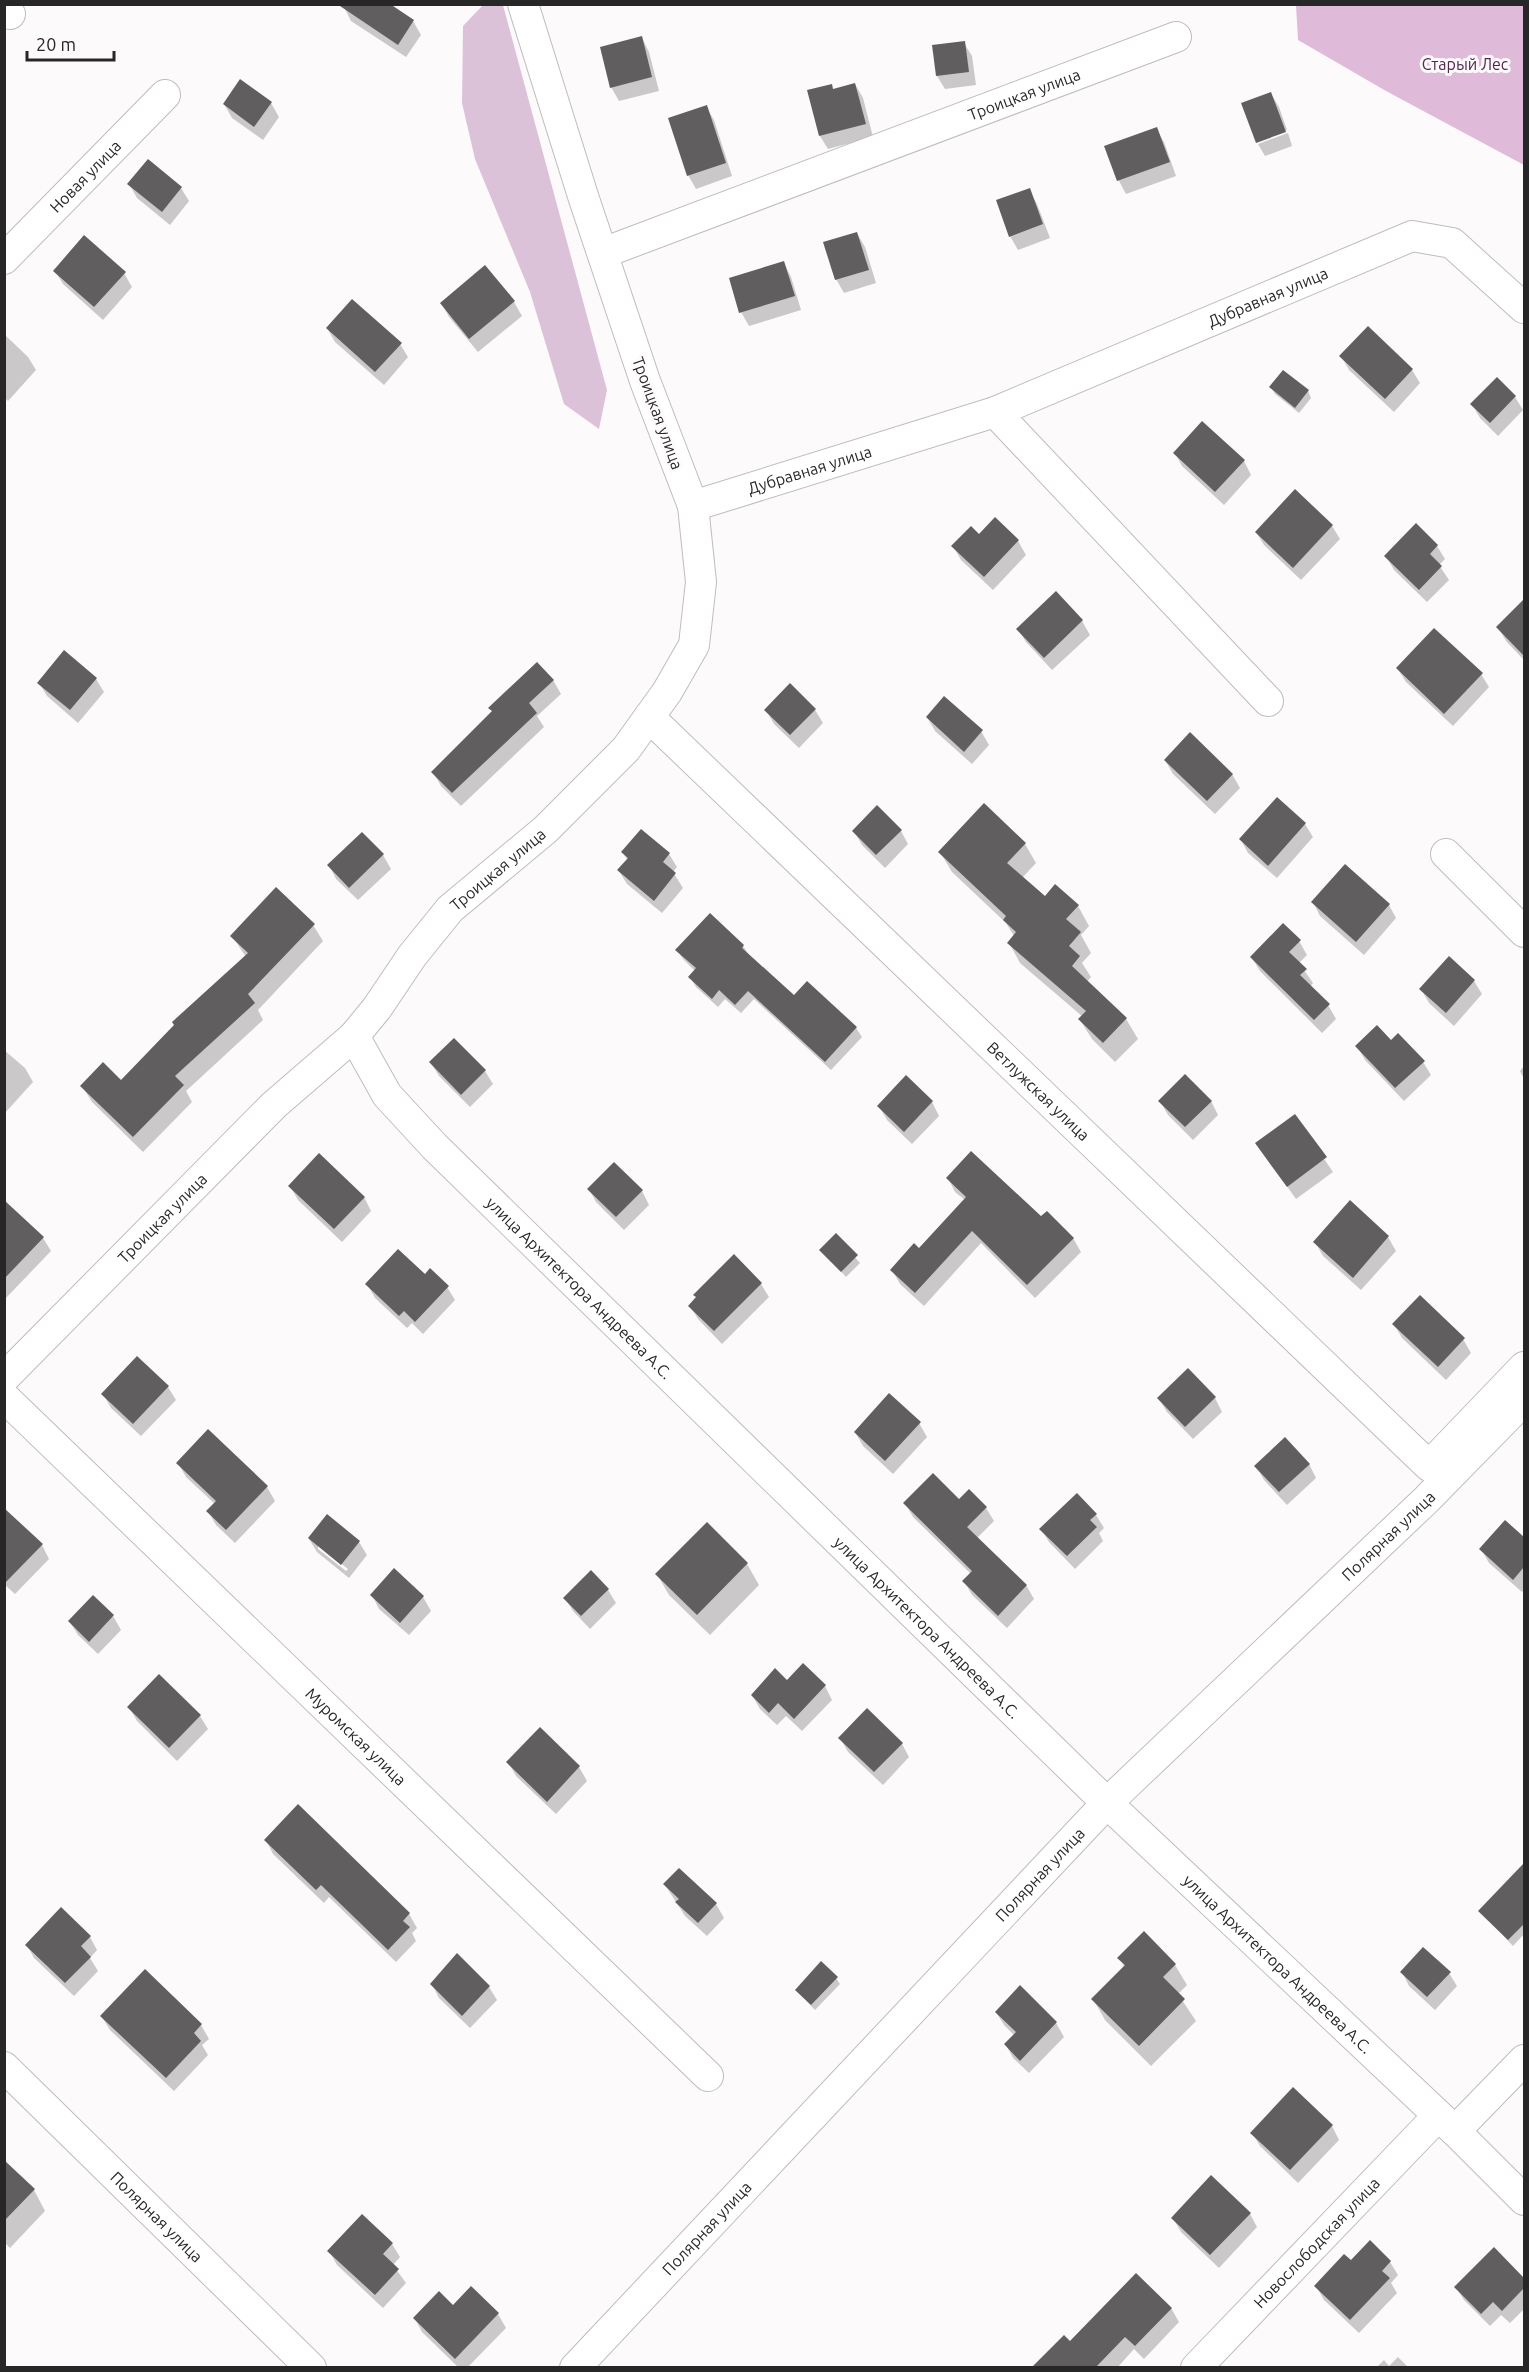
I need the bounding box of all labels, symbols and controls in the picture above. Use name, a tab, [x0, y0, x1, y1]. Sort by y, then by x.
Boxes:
scale bar	[27, 24, 114, 62]
text: 20 m	[36, 34, 76, 54]
park label: Старый Лес	[1422, 55, 1509, 73]
street label: Троицкая улица	[965, 65, 1083, 124]
street label: Новая улица	[46, 136, 125, 216]
street label: Дубравная улица	[1205, 264, 1331, 330]
street label: Троицкая улица	[629, 354, 687, 472]
street label: Дубравная улица	[745, 442, 874, 497]
street label: Троицкая улица	[446, 824, 549, 914]
street label: Ветлужская улица	[984, 1038, 1093, 1144]
street label: Троицкая улица	[114, 1170, 210, 1267]
street label: улица Архитектора Андреева А.С.	[483, 1193, 676, 1382]
street label: Полярная улица	[1338, 1487, 1439, 1584]
street label: улица Архитектора Андреева А.С.	[830, 1533, 1024, 1722]
street label: Муромская улица	[302, 1684, 410, 1789]
street label: Полярная улица	[992, 1824, 1088, 1925]
street label: улица Архитектора Андреева А.С.	[1180, 1871, 1376, 2057]
street label: Полярная улица	[107, 2168, 206, 2266]
street label: Новослободская улица	[1250, 2174, 1383, 2311]
street label: Полярная улица	[658, 2178, 755, 2279]

